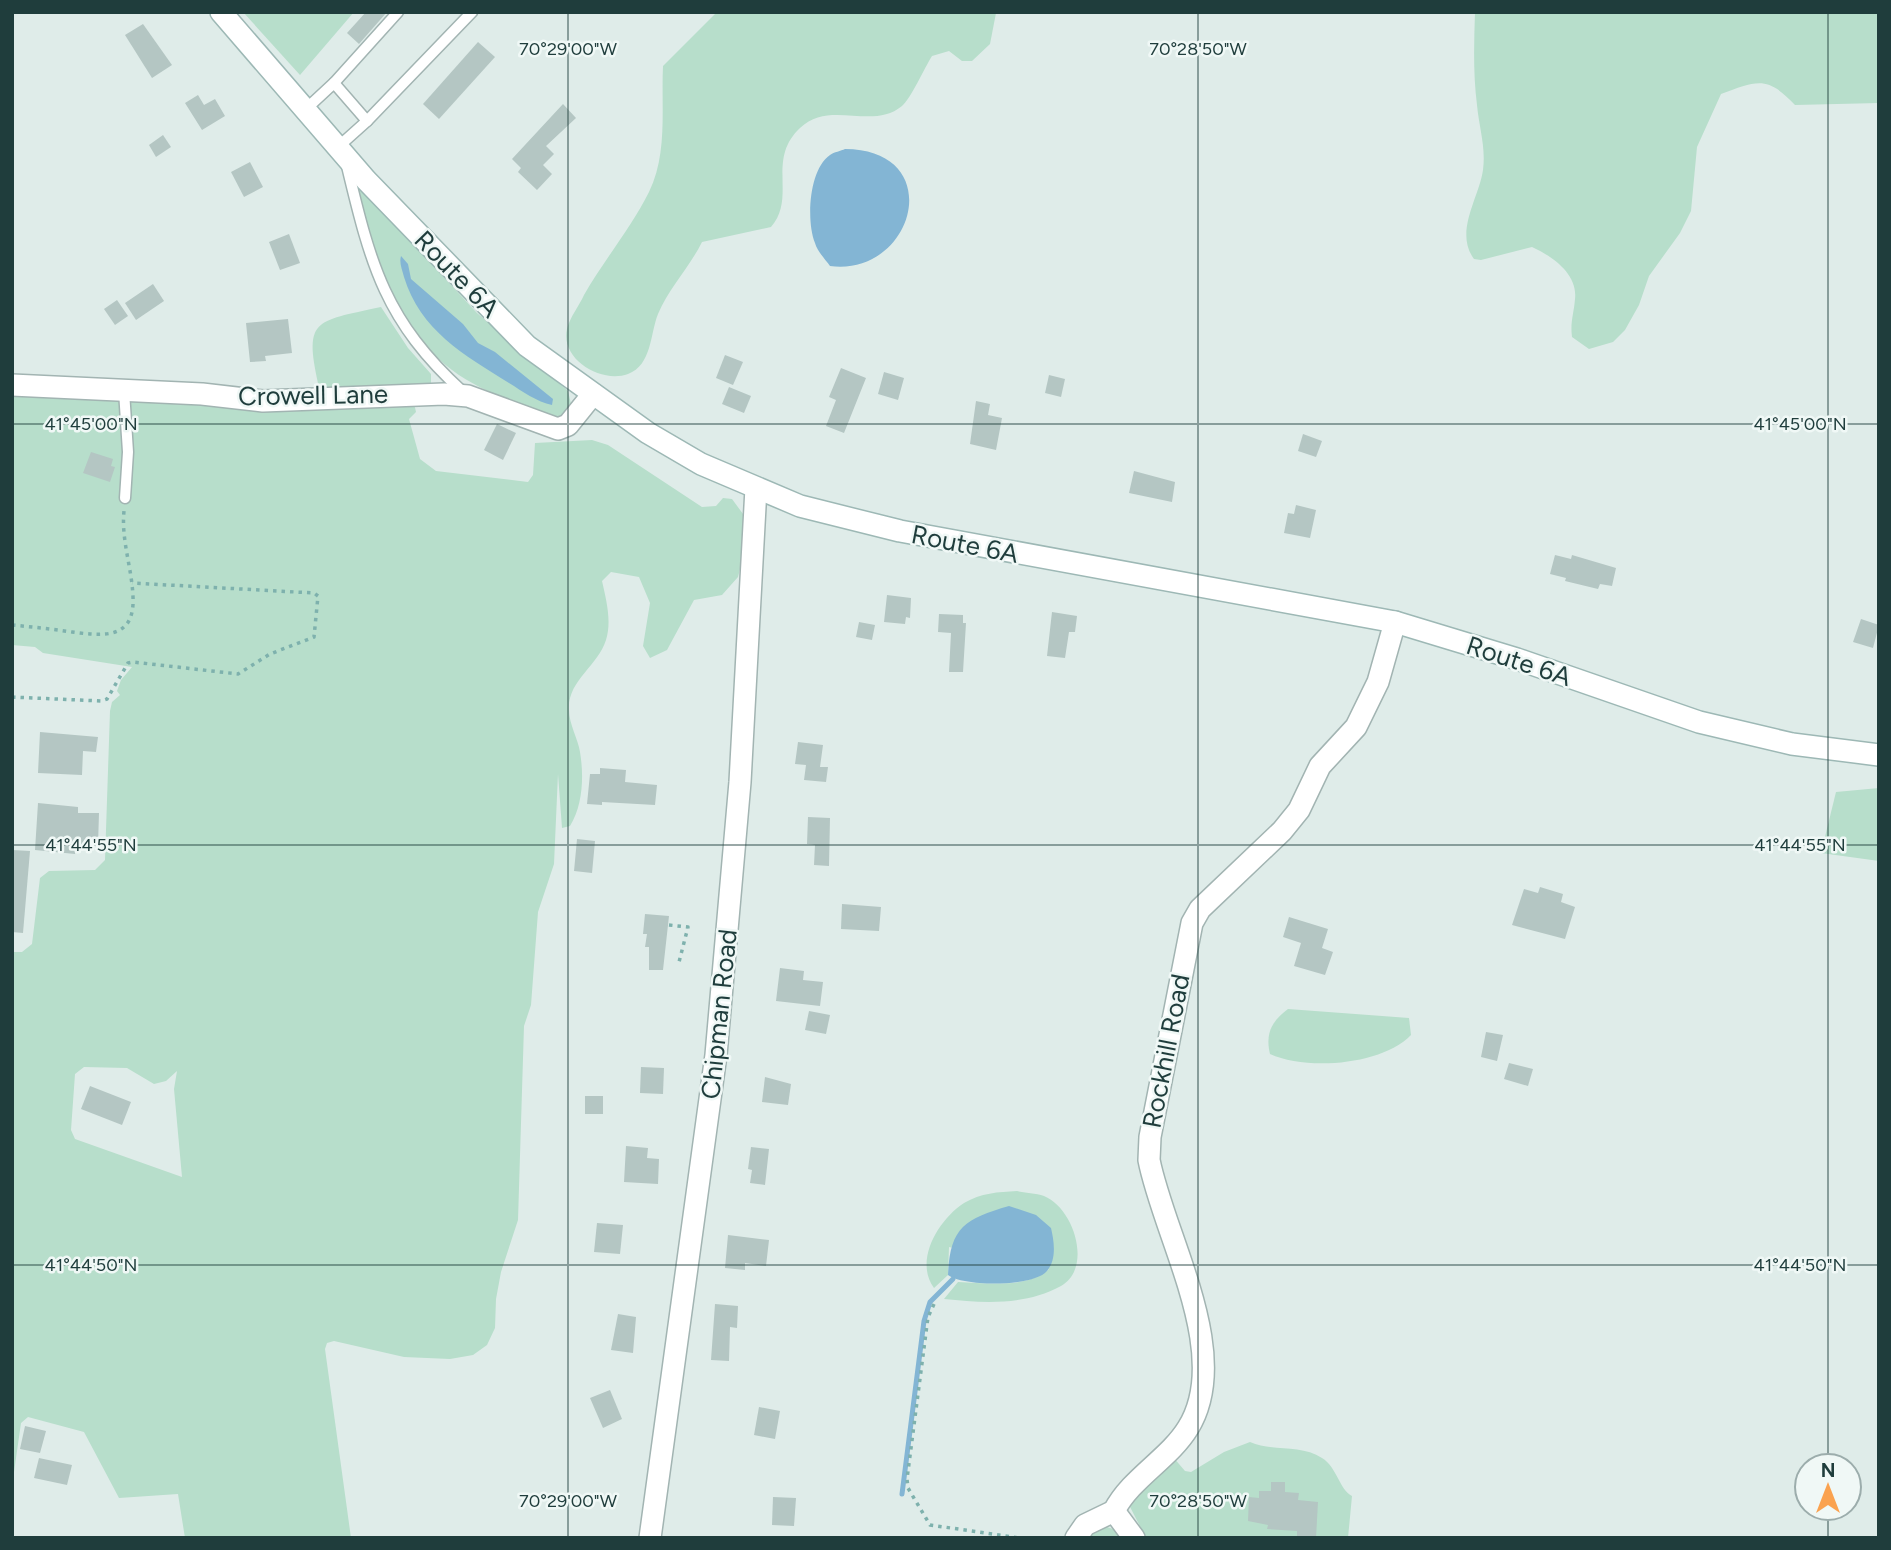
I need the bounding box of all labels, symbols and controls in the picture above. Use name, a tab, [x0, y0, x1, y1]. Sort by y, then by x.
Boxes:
text: 70°29'00"W	[519, 38, 618, 60]
text: 70°28'50"W	[1149, 38, 1247, 60]
street label: Route 6A	[408, 224, 506, 324]
street label: Crowell Lane	[238, 378, 388, 412]
text: 41°45'00"N	[44, 413, 138, 435]
text: 41°45'00"N	[1753, 413, 1847, 435]
street label: Route 6A	[909, 518, 1022, 570]
street label: Route 6A	[1462, 629, 1576, 693]
text: 41°44'55"N	[45, 834, 137, 856]
text: 41°44'55"N	[1754, 834, 1846, 856]
street label: Chipman Road	[694, 927, 744, 1101]
street label: Rockhill Road	[1135, 971, 1197, 1131]
text: 41°44'50"N	[45, 1254, 137, 1276]
text: 41°44'50"N	[1754, 1254, 1846, 1276]
north arrow	[1793, 1452, 1863, 1522]
text: N	[1821, 1459, 1835, 1482]
text: 70°29'00"W	[519, 1490, 618, 1512]
text: 70°28'50"W	[1149, 1490, 1247, 1512]

